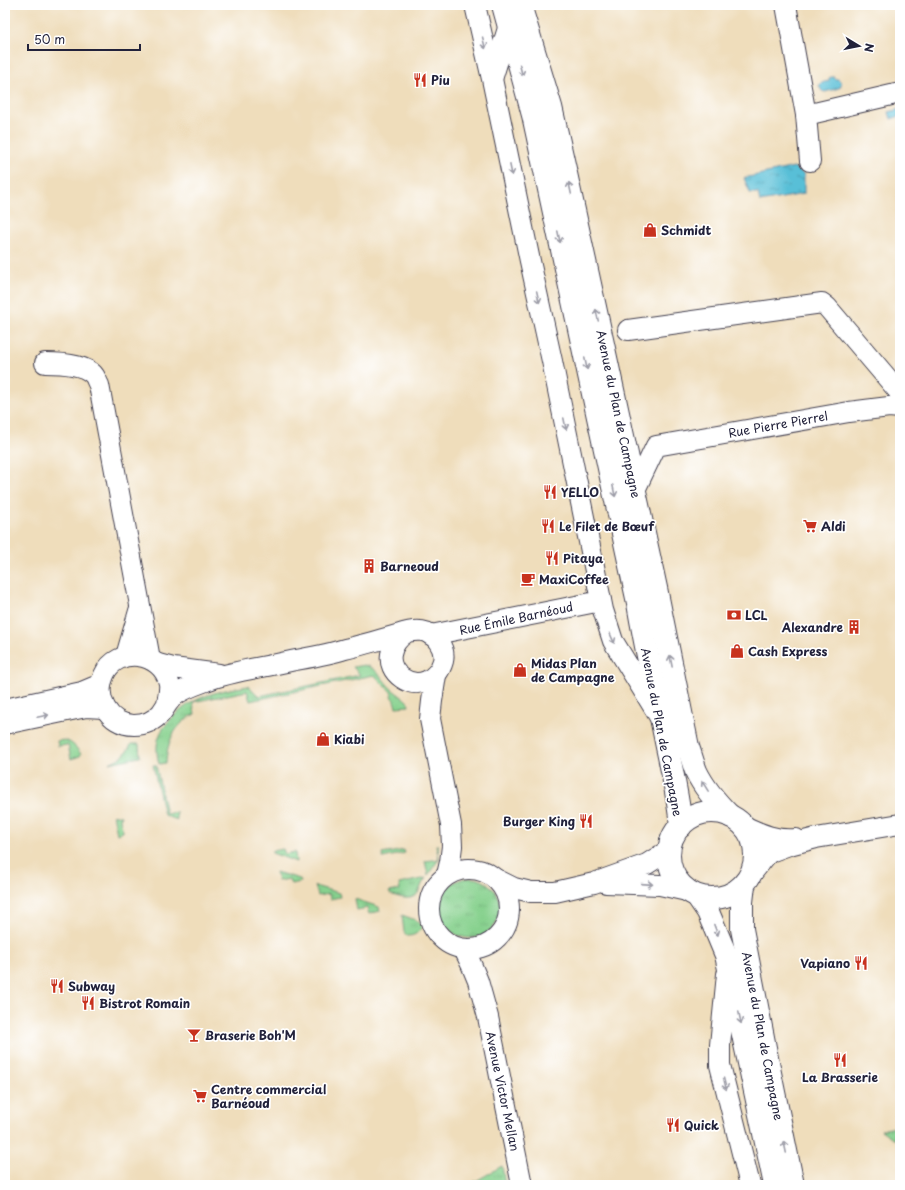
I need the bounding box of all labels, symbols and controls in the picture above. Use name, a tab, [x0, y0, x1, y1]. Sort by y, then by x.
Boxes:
scale bar	[28, 26, 140, 52]
north arrow	[839, 26, 879, 66]
text: 50 m	[34, 30, 65, 48]
one-way arrow	[481, 36, 488, 49]
text: N	[860, 42, 878, 54]
one-way arrow	[518, 63, 525, 76]
place label: Piu	[431, 71, 450, 89]
restaurant icon: Piu	[412, 72, 428, 88]
one-way arrow	[507, 163, 515, 176]
one-way arrow	[565, 182, 573, 195]
place label: Schmidt	[661, 221, 711, 239]
shop icon: Schmidt	[642, 222, 658, 238]
one-way arrow	[556, 230, 564, 243]
one-way arrow	[534, 290, 542, 303]
one-way arrow	[592, 309, 600, 322]
street label: Avenue du Plan de Campagne	[592, 328, 646, 500]
one-way arrow	[583, 357, 591, 370]
street label: Rue Pierre Pierrel	[727, 406, 829, 442]
one-way arrow	[562, 417, 570, 430]
place label: YELLO	[561, 483, 599, 501]
restaurant icon: YELLO	[542, 484, 558, 500]
one-way arrow	[610, 485, 618, 498]
place label: Le Filet de Bœuf	[559, 517, 655, 535]
place label: Aldi	[821, 517, 846, 535]
restaurant icon: Le Filet de Bœuf	[540, 518, 556, 534]
supermarket icon: Aldi	[802, 518, 818, 534]
place label: Pitaya	[563, 549, 604, 567]
restaurant icon: Pitaya	[544, 550, 560, 566]
place label: Barneoud	[380, 557, 439, 575]
building icon: Barneoud	[361, 558, 377, 574]
place label: MaxiCoffee	[539, 570, 609, 588]
cafe icon: MaxiCoffee	[520, 571, 536, 587]
street label: Rue Émile Barnéoud	[458, 597, 574, 639]
place label: LCL	[745, 606, 768, 624]
bank icon: LCL	[726, 607, 742, 623]
place label: Alexandre	[781, 618, 843, 636]
building icon: Alexandre	[846, 619, 862, 635]
one-way arrow	[609, 632, 617, 644]
place label: Cash Express	[748, 642, 828, 660]
shop icon: Cash Express	[729, 643, 745, 659]
street label: Avenue du Plan de Campagne	[637, 646, 687, 818]
place label: Midas Plan de Campagne	[531, 654, 615, 686]
one-way arrow	[666, 655, 674, 668]
shop icon: Midas Plan de Campagne	[512, 662, 528, 678]
one-way arrow	[36, 712, 49, 720]
place label: Kiabi	[334, 730, 365, 748]
shop icon: Kiabi	[315, 731, 331, 747]
one-way arrow	[701, 781, 709, 792]
place label: Burger King	[503, 812, 575, 830]
restaurant icon: Burger King	[578, 813, 594, 829]
one-way arrow	[640, 881, 653, 888]
one-way arrow	[713, 923, 721, 935]
street label: Avenue du Plan de Campagne	[738, 950, 788, 1122]
place label: Vapiano	[800, 954, 850, 972]
restaurant icon: Vapiano	[853, 955, 869, 971]
place label: Subway	[68, 977, 115, 995]
restaurant icon: Subway	[49, 978, 65, 994]
place label: Bistrot Romain	[99, 994, 190, 1012]
restaurant icon: Bistrot Romain	[80, 995, 96, 1011]
one-way arrow	[736, 1011, 744, 1024]
place label: Braserie Boh'M	[205, 1026, 296, 1044]
bar icon: Braserie Boh'M	[186, 1027, 202, 1043]
street label: Avenue Victor Mellan	[481, 1029, 525, 1153]
restaurant icon: La Brasserie	[832, 1052, 848, 1068]
place label: La Brasserie	[802, 1068, 878, 1086]
one-way arrow	[722, 1077, 729, 1090]
place label: Centre commercial Barnéoud	[211, 1080, 326, 1112]
supermarket icon: Centre commercial Barnéoud	[192, 1088, 208, 1104]
place label: Quick	[684, 1116, 719, 1134]
restaurant icon: Quick	[665, 1117, 681, 1133]
one-way arrow	[781, 1141, 789, 1154]

